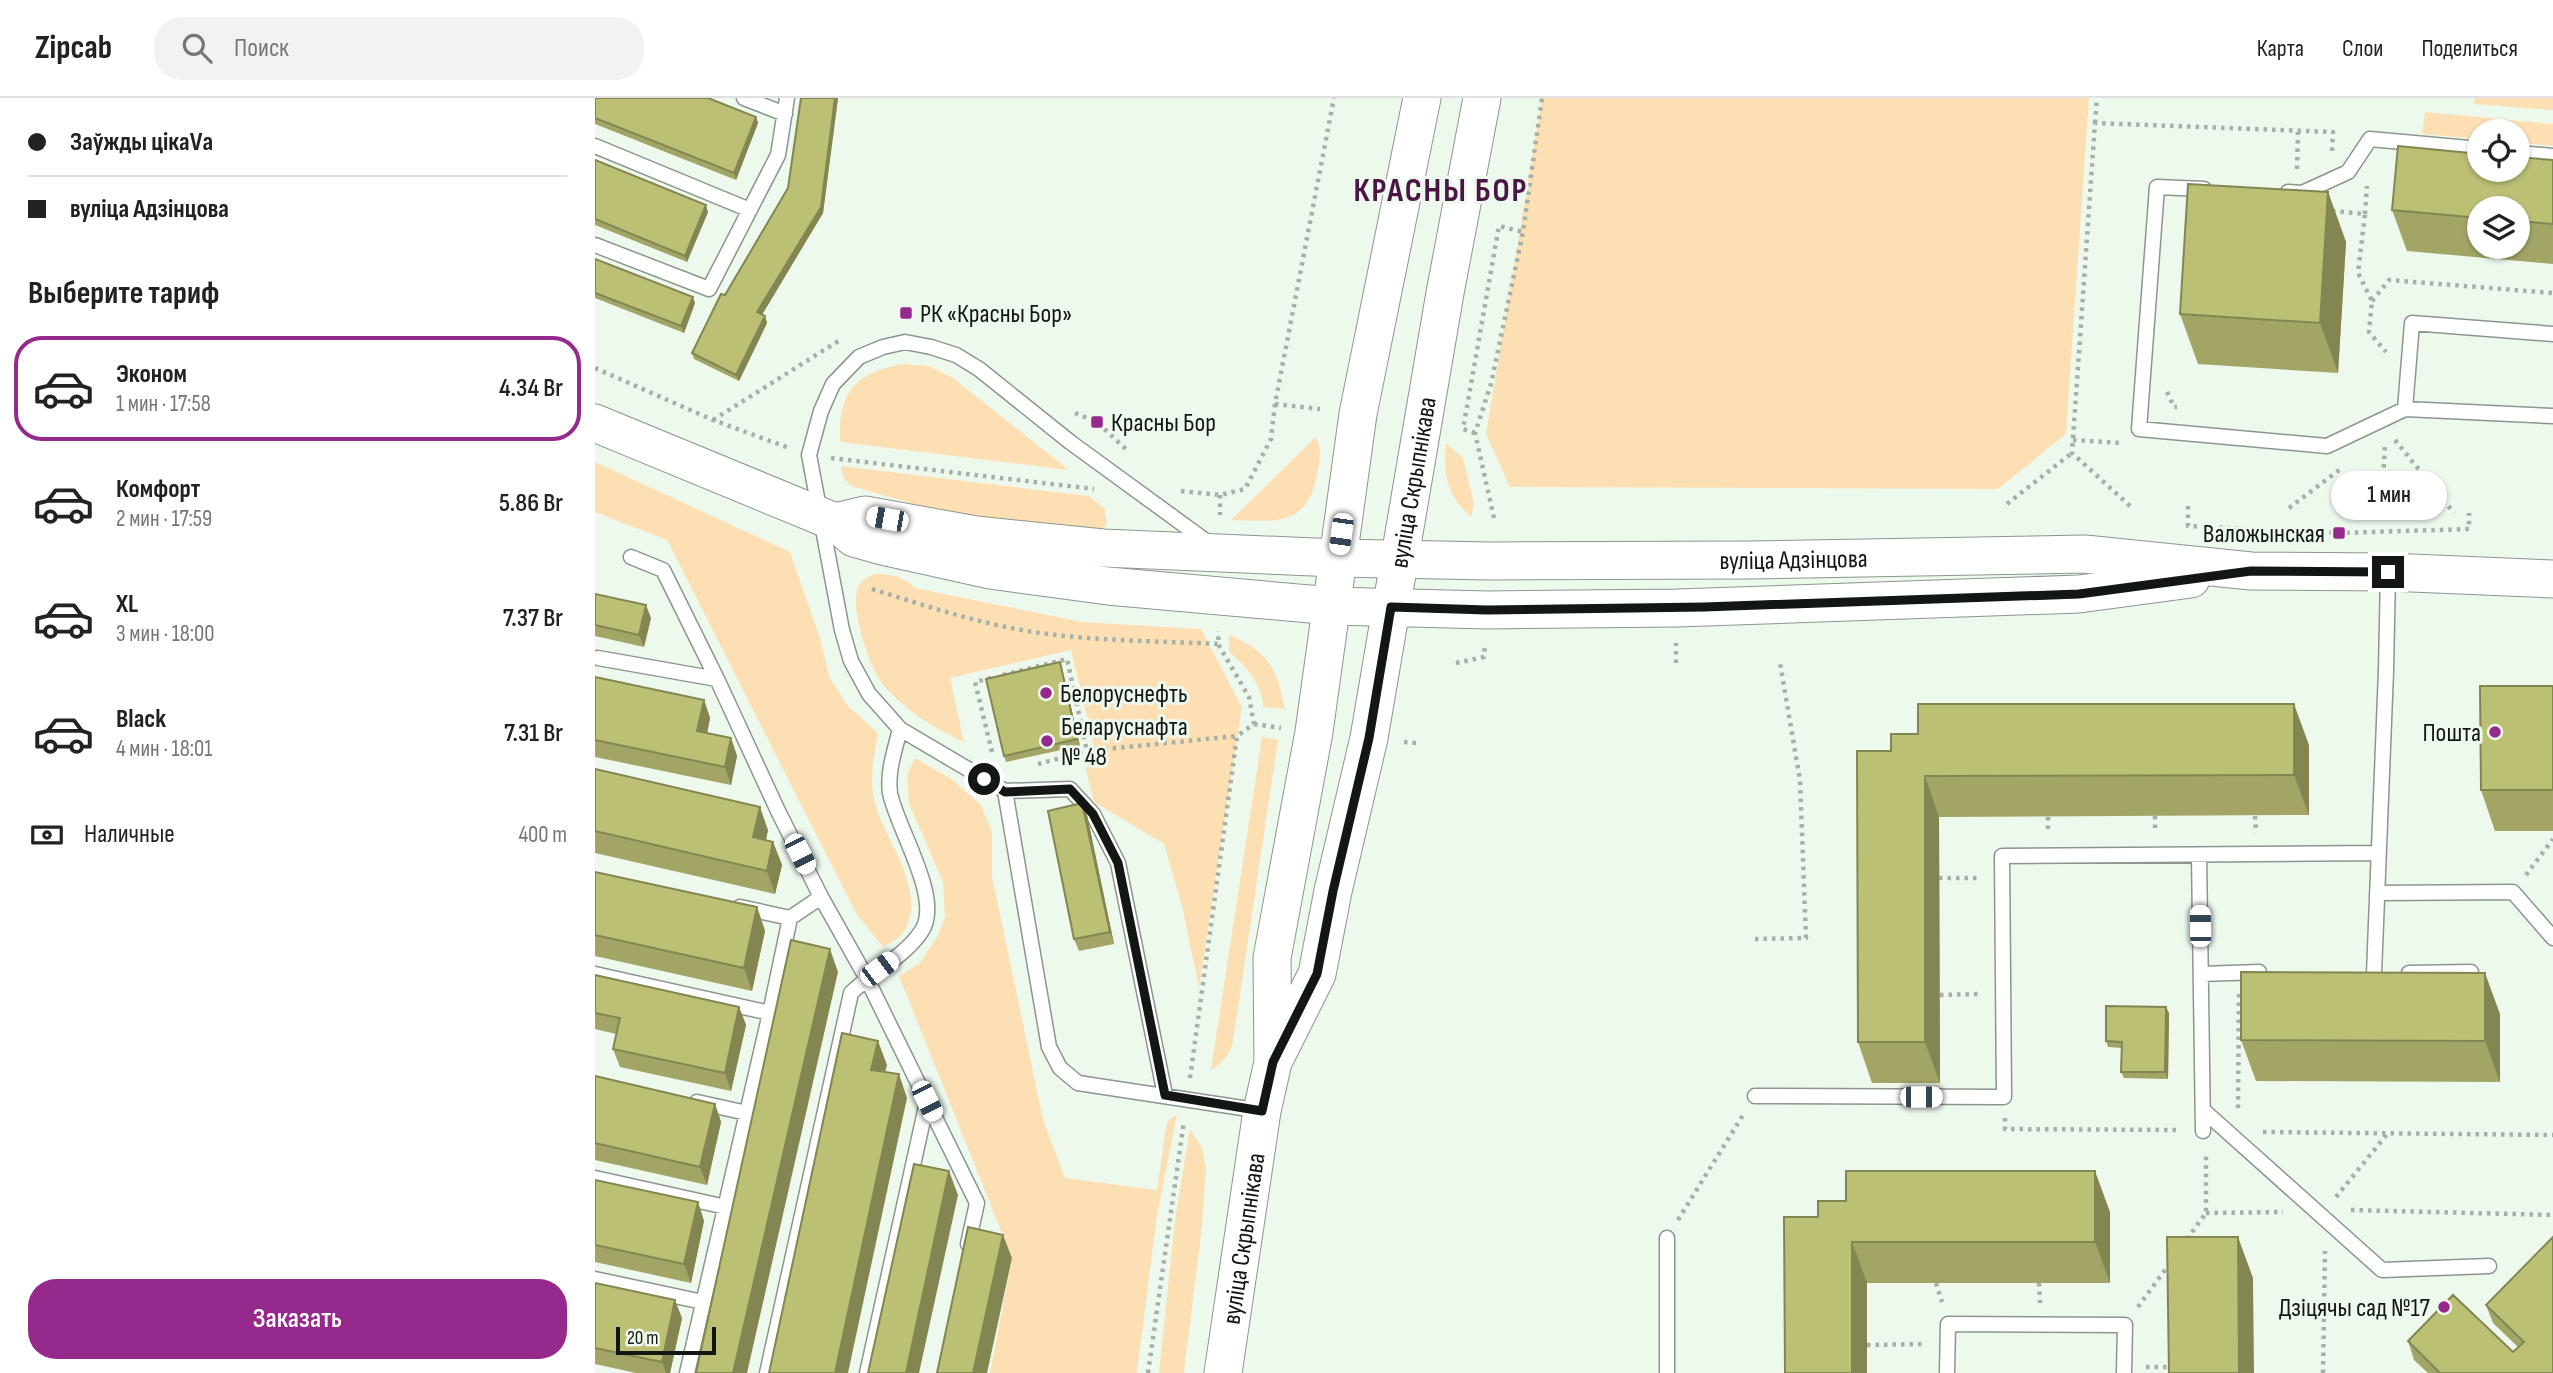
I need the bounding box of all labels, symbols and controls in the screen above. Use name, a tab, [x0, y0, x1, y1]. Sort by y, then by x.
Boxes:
search box	[154, 17, 644, 80]
text: Zipcab	[35, 28, 112, 68]
icon: search	[178, 29, 216, 67]
text: Поиск	[234, 33, 289, 64]
text: Карта	[2257, 34, 2304, 63]
text: Слои	[2342, 34, 2383, 63]
text: Поделиться	[2421, 34, 2518, 63]
map controls	[2467, 119, 2530, 259]
button: locate	[2467, 119, 2530, 182]
text: Заўжды цікаVа	[70, 127, 213, 158]
district label: КРАСНЫ БОР	[1353, 171, 1529, 211]
text: вуліца Адзінцова	[70, 194, 229, 225]
button: layers	[2467, 196, 2530, 259]
text: Выберите тариф	[28, 274, 219, 313]
place label: РК «Красны Бор»	[920, 299, 1072, 330]
marker: РК «Красны Бор»	[898, 305, 914, 321]
icon: car	[32, 357, 95, 420]
text: Эконом	[116, 359, 187, 390]
text: 4.34 Br	[499, 373, 563, 404]
text: 1 мин · 17:58	[116, 390, 211, 418]
street label: вуліца Скрыпнікава	[1384, 395, 1444, 570]
place label: Красны Бор	[1111, 408, 1216, 439]
marker: Красны Бор	[1089, 414, 1105, 430]
callout: 1 мин	[2330, 470, 2446, 519]
icon: car	[32, 472, 95, 535]
text: Комфорт	[116, 474, 200, 505]
text: 1 мин	[2367, 481, 2411, 509]
text: 5.86 Br	[499, 488, 563, 519]
text: 2 мин · 17:59	[116, 505, 212, 533]
car	[865, 505, 910, 533]
car	[1328, 512, 1355, 556]
place label: Валожынская	[2203, 519, 2325, 550]
marker: Валожынская	[2331, 525, 2347, 541]
street label: вуліца Адзінцова	[1719, 544, 1868, 577]
route end	[2372, 556, 2404, 588]
icon: car	[32, 587, 95, 650]
text: XL	[116, 589, 138, 620]
text: 7.37 Br	[503, 603, 563, 634]
text: 3 мин · 18:00	[116, 620, 215, 648]
place label: Белоруснефть	[1060, 679, 1188, 710]
marker: Белоруснефть	[1038, 685, 1054, 701]
icon: car	[32, 702, 95, 765]
text: Black	[116, 704, 166, 735]
place label: Беларуснафта № 48	[1061, 712, 1188, 773]
text: 7.31 Br	[504, 718, 563, 749]
place label: Пошта	[2422, 718, 2481, 749]
marker: Пошта	[2487, 724, 2503, 740]
marker: Беларуснафта № 48	[1039, 733, 1055, 749]
text: 4 мин · 18:01	[116, 735, 212, 763]
route start	[968, 763, 1000, 795]
icon: cash	[28, 816, 66, 854]
text: Наличные	[84, 819, 175, 850]
text: 400 m	[518, 821, 567, 849]
car	[782, 831, 819, 877]
car	[2190, 905, 2211, 947]
car	[856, 948, 903, 990]
car	[909, 1078, 946, 1124]
car	[1901, 1087, 1943, 1108]
street label: вуліца Скрыпнікава	[1216, 1151, 1273, 1326]
button: Заказать	[28, 1279, 567, 1359]
place label: Дзіцячы сад №17	[2279, 1293, 2431, 1324]
marker: Дзіцячы сад №17	[2436, 1299, 2452, 1315]
scale bar	[616, 1324, 716, 1356]
text: 20 m	[627, 1327, 659, 1350]

